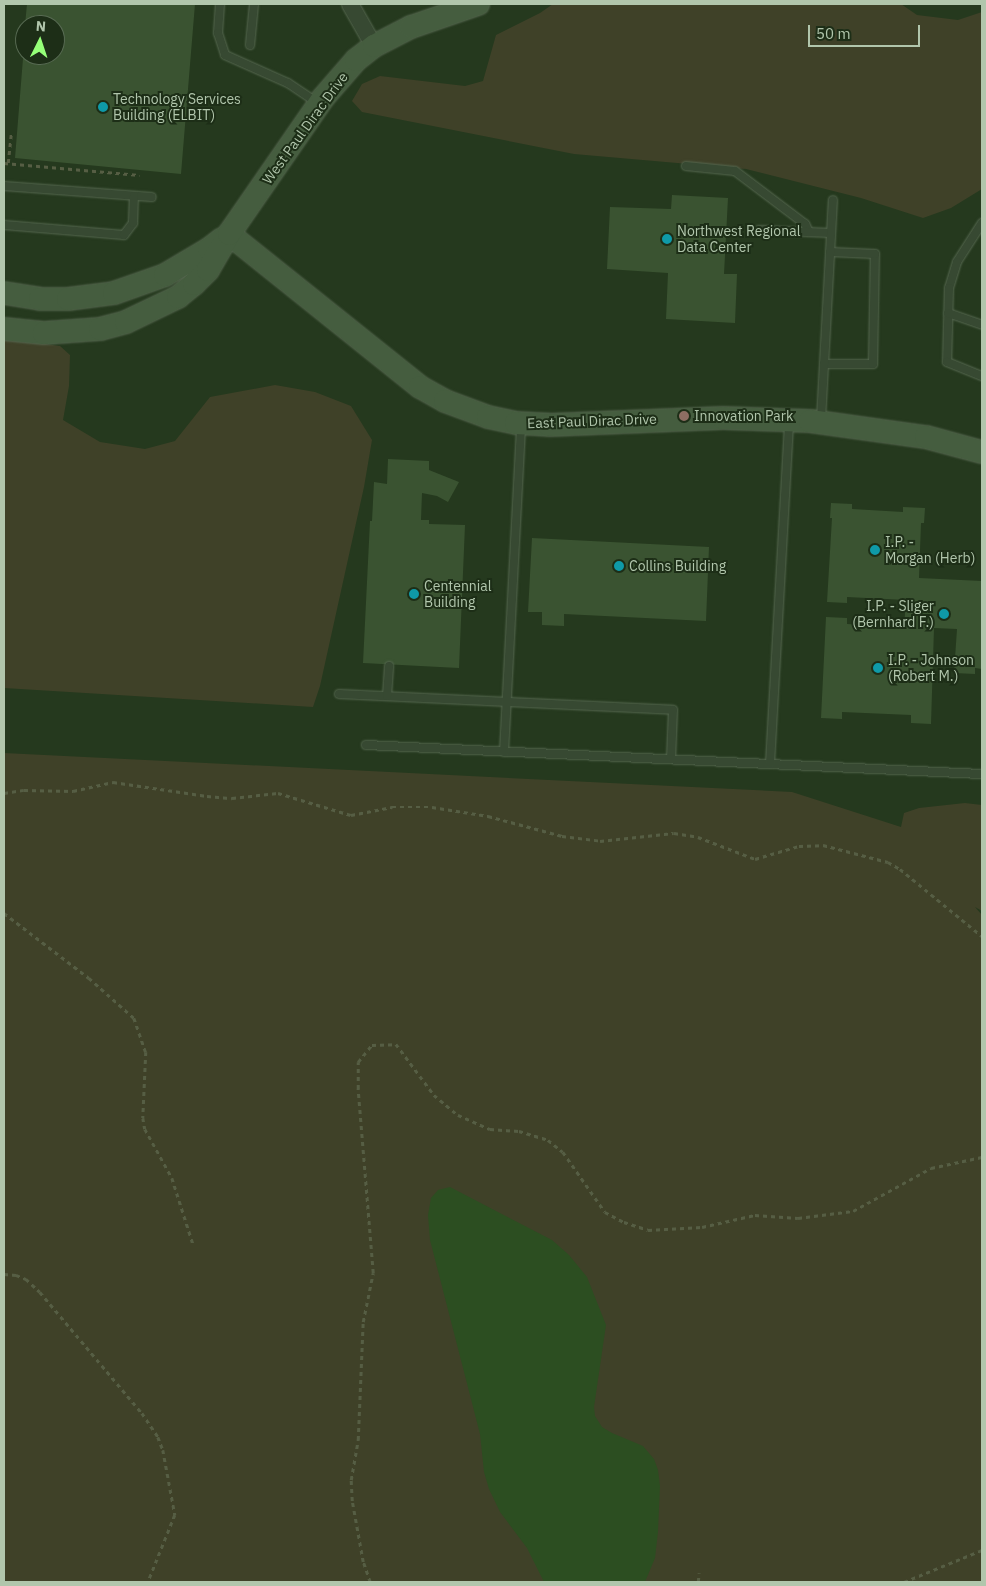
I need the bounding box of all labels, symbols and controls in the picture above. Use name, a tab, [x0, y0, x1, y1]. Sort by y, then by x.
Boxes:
north arrow	[15, 15, 65, 65]
scale bar	[811, 15, 924, 47]
text: N	[35, 17, 47, 35]
text: 50 m	[816, 24, 851, 43]
street label: West Paul Dirac Drive	[259, 69, 351, 187]
place label: Technology Services Building (ELBIT)	[113, 91, 241, 124]
marker: Technology Services Building (ELBIT)	[97, 101, 109, 113]
place label: Northwest Regional Data Center	[677, 223, 800, 256]
marker: Northwest Regional Data Center	[661, 233, 673, 245]
place label: Innovation Park	[694, 408, 793, 424]
street label: East Paul Dirac Drive	[527, 410, 657, 432]
marker: Innovation Park	[678, 410, 690, 422]
place label: I.P. - Morgan (Herb)	[885, 534, 975, 566]
marker: I.P. - Morgan (Herb)	[869, 544, 881, 556]
place label: Collins Building	[629, 558, 726, 574]
marker: Collins Building	[613, 560, 625, 572]
place label: Centennial Building	[424, 578, 492, 610]
marker: Centennial Building	[408, 588, 420, 600]
place label: I.P. - Sliger (Bernhard F.)	[852, 598, 934, 630]
marker: I.P. - Sliger (Bernhard F.)	[938, 608, 950, 620]
place label: I.P. - Johnson (Robert M.)	[888, 652, 974, 684]
marker: I.P. - Johnson (Robert M.)	[872, 662, 884, 674]

